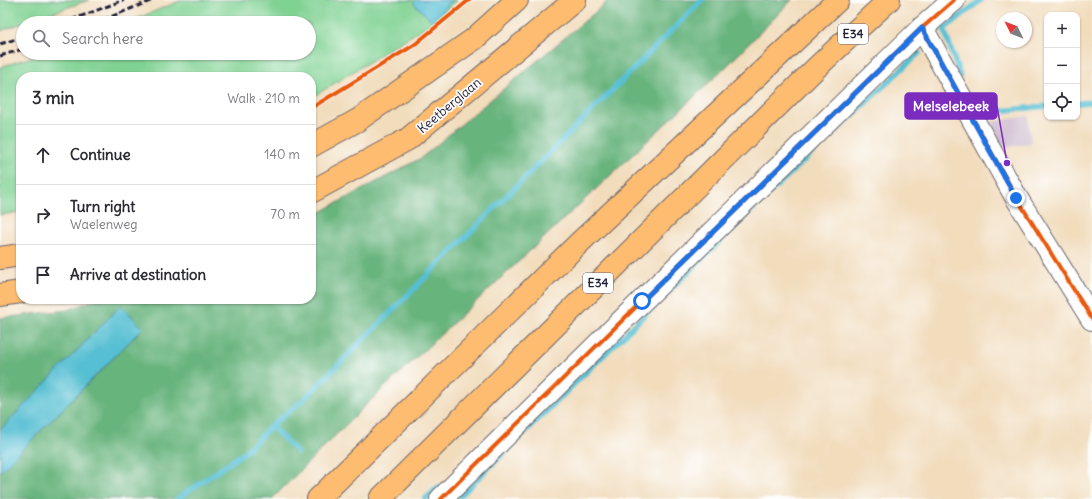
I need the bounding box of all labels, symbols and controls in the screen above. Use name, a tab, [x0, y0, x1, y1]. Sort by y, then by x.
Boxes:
north arrow	[996, 12, 1032, 48]
map controls	[1044, 12, 1080, 120]
button: +	[1044, 12, 1080, 48]
search box	[16, 16, 316, 60]
road number: E34	[838, 24, 868, 44]
icon: search	[30, 27, 52, 49]
text: Search here	[62, 29, 143, 48]
button: −	[1044, 48, 1080, 84]
street label: Keetberglaan	[414, 74, 485, 137]
button: locate	[1044, 84, 1080, 120]
text: 3 min	[32, 87, 74, 109]
text: Walk · 210 m	[227, 90, 300, 107]
callout: Melselebeek	[905, 93, 997, 119]
text: Melselebeek	[913, 97, 989, 115]
icon: ahead	[32, 144, 54, 166]
text: Continue	[70, 145, 131, 164]
text: 140 m	[264, 146, 300, 163]
route end	[1007, 189, 1025, 207]
text: Turn right	[70, 197, 135, 216]
icon: right	[32, 204, 54, 226]
text: 70 m	[271, 206, 300, 223]
text: Waelenweg	[70, 216, 138, 233]
icon: arrive	[32, 264, 54, 286]
text: Arrive at destination	[70, 265, 206, 284]
road number: E34	[583, 273, 613, 293]
route start	[633, 292, 651, 310]

